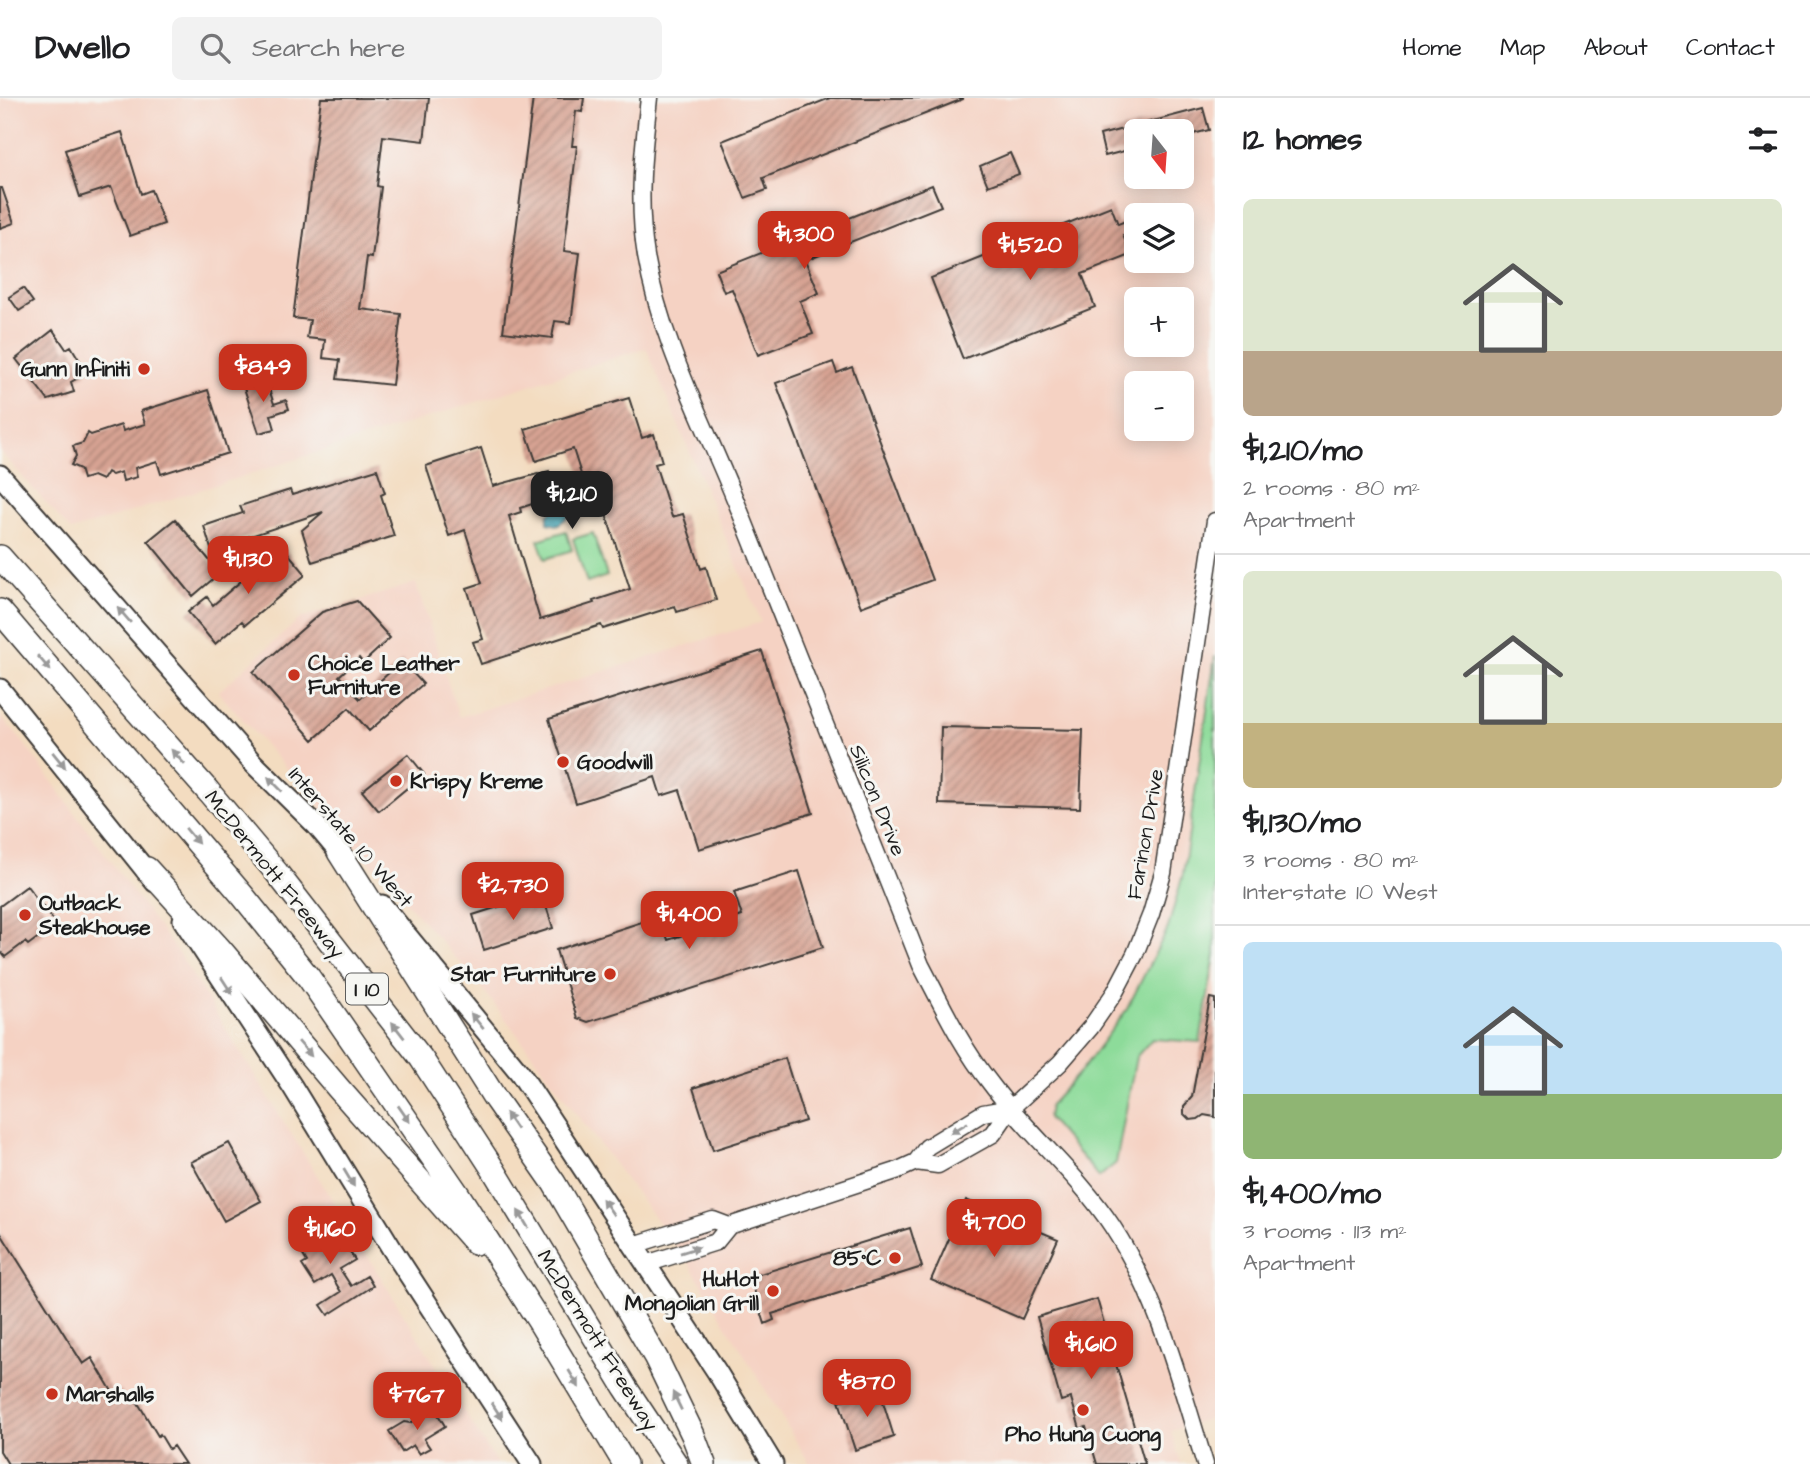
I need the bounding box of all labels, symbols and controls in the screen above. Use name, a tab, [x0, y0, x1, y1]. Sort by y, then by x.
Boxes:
search box	[172, 17, 662, 80]
text: Dwello	[35, 25, 130, 71]
icon: search	[196, 29, 234, 67]
text: Search here	[252, 30, 405, 66]
text: Home	[1402, 31, 1462, 65]
text: Map	[1500, 31, 1545, 65]
text: About	[1583, 31, 1648, 65]
text: Contact	[1686, 31, 1775, 65]
north arrow	[1124, 119, 1194, 189]
map controls	[1124, 119, 1194, 441]
text: 12 homes	[1243, 119, 1362, 161]
icon: filters	[1744, 121, 1782, 159]
button: layers	[1124, 203, 1194, 273]
pin: $1,300	[747, 212, 861, 271]
text: $1,300	[774, 218, 834, 250]
pin: $1,520	[973, 222, 1087, 282]
text: $1,520	[998, 229, 1062, 261]
icon: home	[1450, 245, 1576, 371]
button: +	[1124, 287, 1194, 357]
pin: $849	[222, 344, 304, 404]
text: $849	[235, 351, 291, 383]
place label: Gunn Infiniti	[21, 355, 131, 384]
marker: Gunn Infiniti	[136, 361, 152, 377]
button: −	[1124, 371, 1194, 441]
text: $1,210/mo	[1243, 430, 1363, 472]
pin: $1,210	[515, 472, 629, 531]
text: 2 rooms · 80 m²	[1243, 472, 1420, 504]
text: $1,210	[547, 478, 597, 510]
text: Apartment	[1243, 504, 1355, 536]
pin: $1,130	[191, 536, 305, 596]
text: $1,130	[224, 543, 273, 575]
one-way arrow	[117, 606, 132, 623]
icon: home	[1450, 617, 1576, 743]
place label: Choice Leather Furniture	[308, 649, 460, 702]
one-way arrow	[36, 654, 51, 671]
marker: Choice Leather Furniture	[286, 667, 302, 683]
street label: Silicon Drive	[842, 740, 913, 860]
place label: Goodwill	[577, 748, 653, 777]
one-way arrow	[171, 749, 187, 766]
one-way arrow	[52, 751, 67, 769]
marker: Goodwill	[555, 754, 571, 770]
street label: Interstate 10 West	[281, 761, 420, 914]
place label: Krispy Kreme	[410, 767, 544, 799]
street label: Farinon Drive	[1120, 767, 1171, 902]
marker: Krispy Kreme	[388, 773, 404, 789]
one-way arrow	[267, 776, 284, 793]
street label: McDermott Freeway	[196, 784, 352, 966]
text: $1,130/mo	[1243, 802, 1361, 844]
one-way arrow	[184, 827, 200, 845]
text: 3 rooms · 80 m²	[1243, 844, 1419, 876]
pin: $2,730	[456, 862, 570, 922]
text: $2,730	[478, 869, 548, 901]
text: Interstate 10 West	[1243, 876, 1438, 908]
place label: Outback Steakhouse	[38, 889, 151, 942]
pin: $1,400	[632, 892, 746, 951]
text: $1,400	[657, 898, 721, 930]
marker: Outback Steakhouse	[17, 907, 33, 923]
place label: Star Furniture	[450, 960, 597, 989]
marker: Star Furniture	[602, 966, 618, 982]
road number: I 10	[346, 974, 388, 1004]
one-way arrow	[221, 976, 234, 995]
icon: home	[1450, 988, 1576, 1114]
one-way arrow	[469, 1012, 485, 1030]
one-way arrow	[391, 1021, 406, 1039]
one-way arrow	[297, 1041, 312, 1058]
one-way arrow	[397, 1105, 411, 1123]
one-way arrow	[504, 1112, 518, 1130]
one-way arrow	[949, 1121, 969, 1134]
one-way arrow	[343, 1168, 356, 1187]
text: $1,400/mo	[1243, 1173, 1381, 1215]
one-way arrow	[601, 1198, 615, 1216]
pin: $1,700	[937, 1200, 1051, 1259]
pin: $1,160	[273, 1206, 387, 1266]
text: $1,700	[962, 1206, 1026, 1238]
one-way arrow	[517, 1210, 530, 1229]
text: $1,160	[304, 1213, 356, 1245]
text: 3 rooms · 113 m²	[1243, 1215, 1407, 1247]
street label: McDermott Freeway	[528, 1244, 665, 1438]
one-way arrow	[680, 1244, 701, 1254]
place label: 85°C	[833, 1244, 881, 1273]
text: Apartment	[1243, 1247, 1355, 1279]
marker: 85°C	[887, 1250, 903, 1266]
place label: HuHot Mongolian Grill	[625, 1265, 760, 1320]
marker: HuHot Mongolian Grill	[765, 1283, 781, 1299]
pin: $1,610	[1034, 1322, 1148, 1381]
text: $1,610	[1065, 1328, 1117, 1360]
pin: $870	[826, 1360, 908, 1419]
text: $870	[839, 1366, 895, 1398]
one-way arrow	[567, 1370, 580, 1389]
pin: $767	[376, 1372, 458, 1432]
text: $767	[389, 1379, 445, 1411]
place label: Marshalls	[66, 1380, 155, 1409]
marker: Marshalls	[44, 1386, 60, 1402]
one-way arrow	[671, 1391, 682, 1412]
one-way arrow	[491, 1401, 504, 1421]
marker: Pho Hung Cuong	[1075, 1402, 1091, 1418]
place label: Pho Hung Cuong	[1005, 1420, 1161, 1451]

